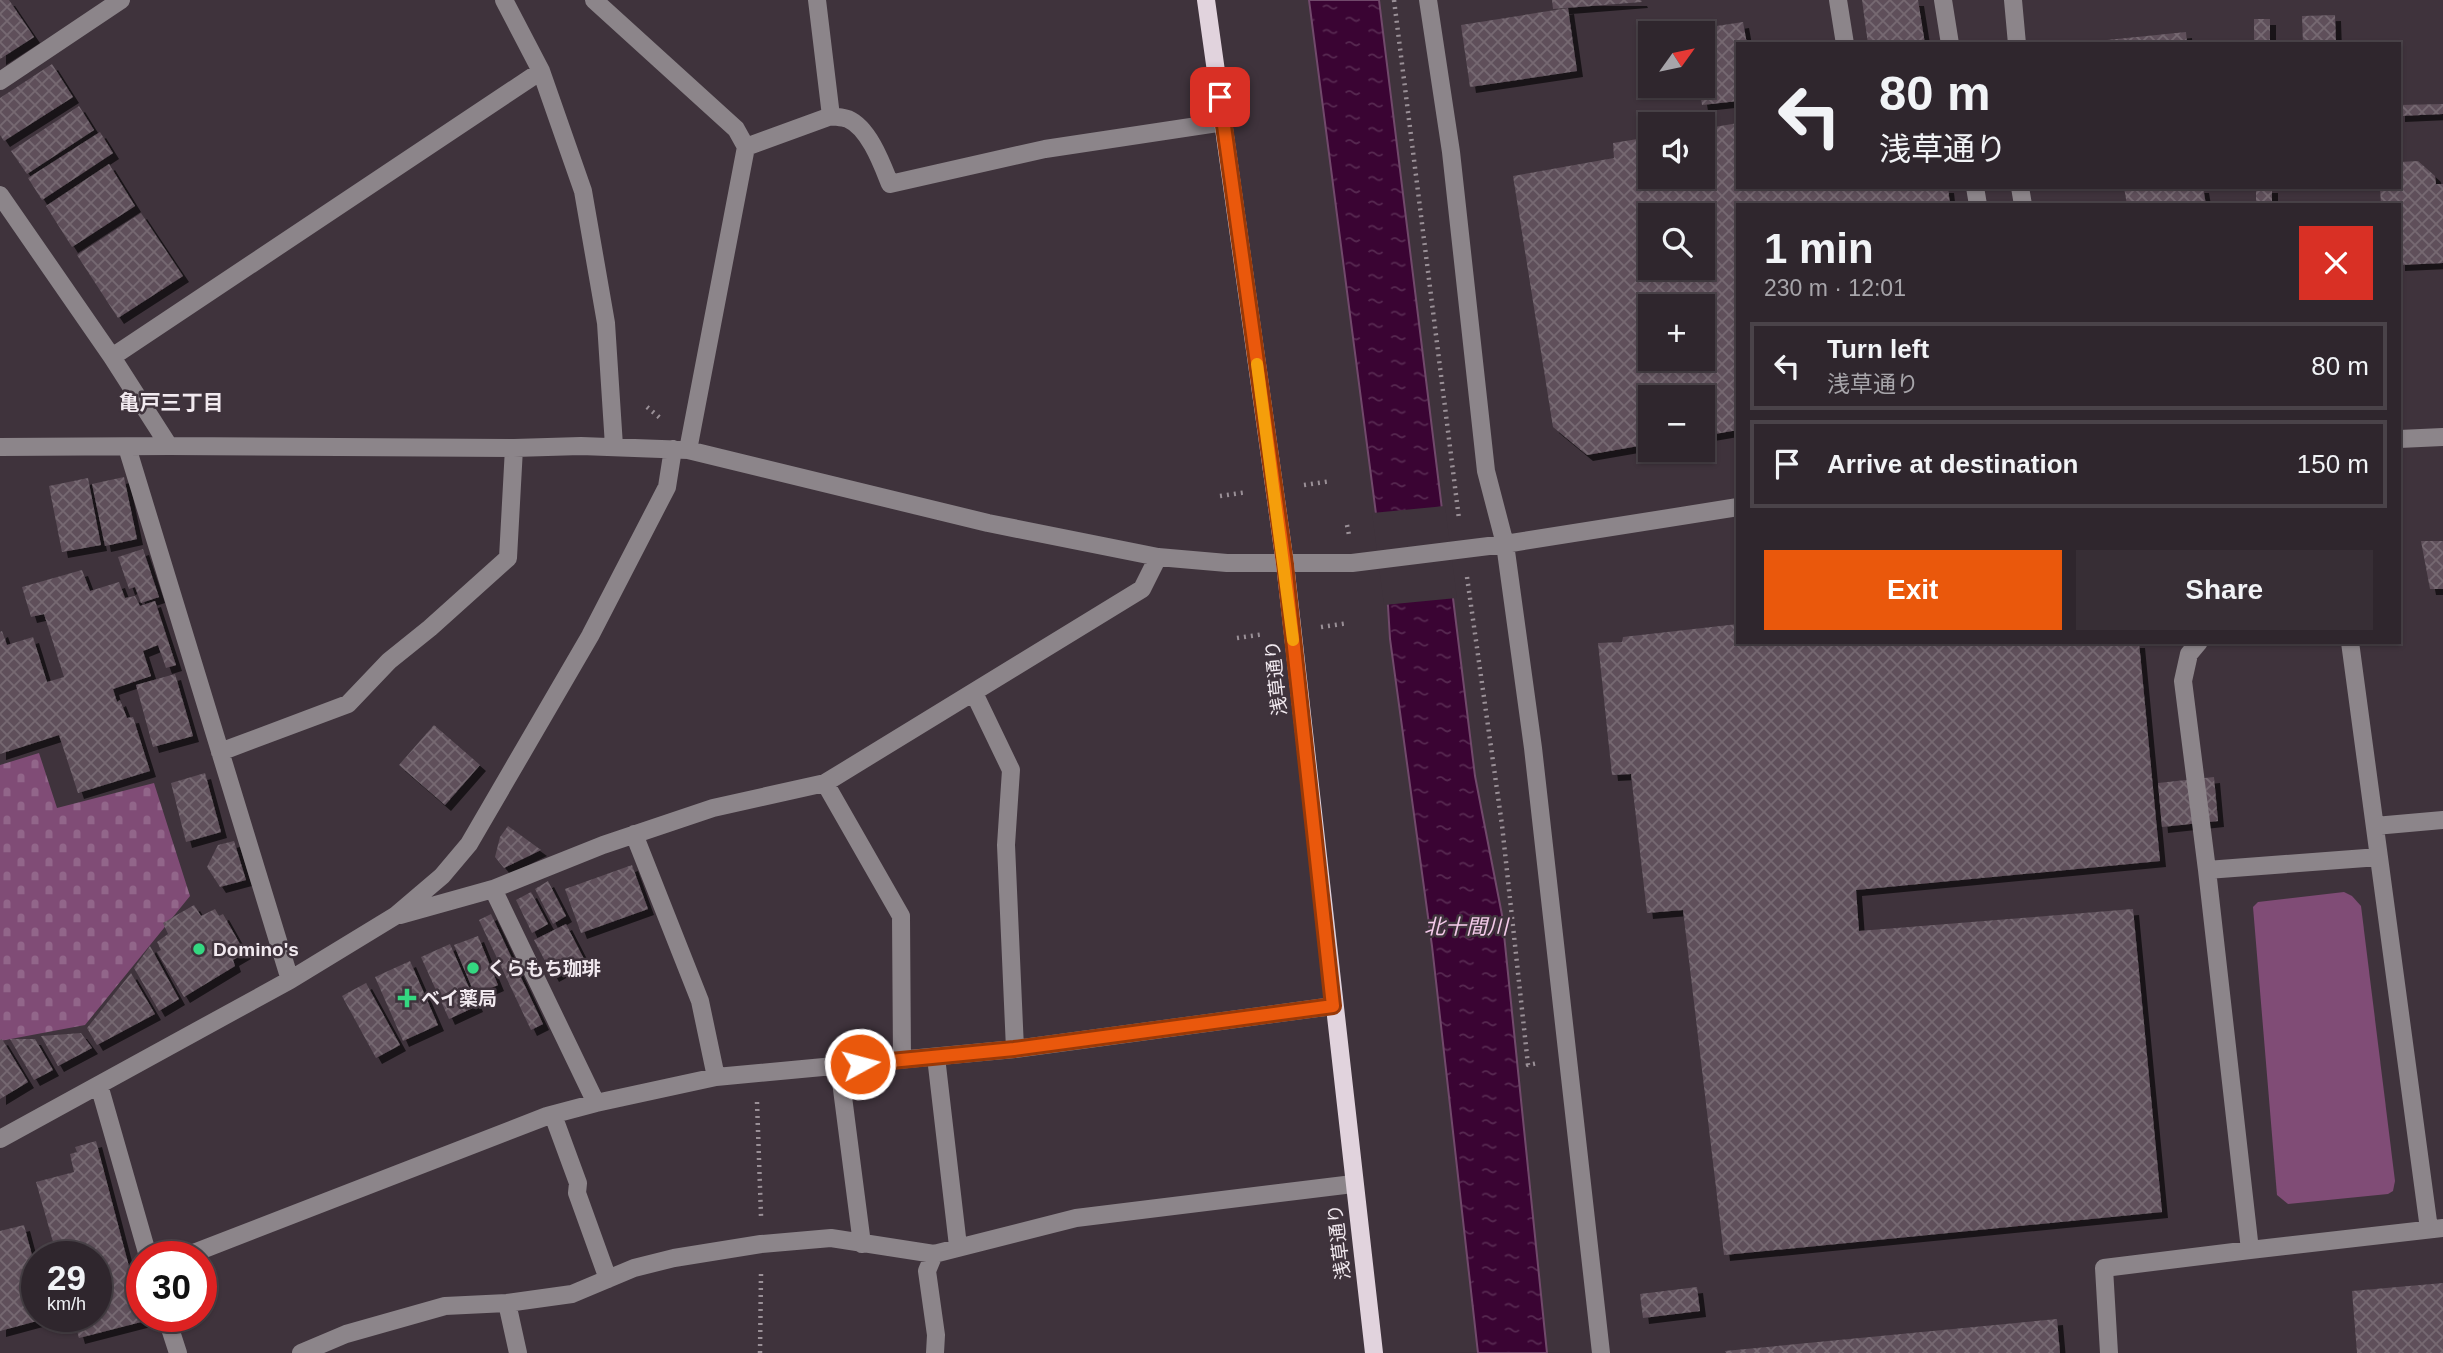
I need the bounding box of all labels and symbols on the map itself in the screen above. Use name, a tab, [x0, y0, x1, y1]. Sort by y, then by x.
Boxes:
north arrow	[1638, 21, 1715, 98]
pin	[1190, 67, 1250, 127]
district label: 亀戸三丁目	[119, 391, 224, 414]
street label: 浅草通り	[1262, 639, 1290, 717]
water label: 北十間川	[1424, 915, 1510, 938]
place label: Domino's	[213, 939, 299, 960]
marker: Domino's	[191, 941, 207, 957]
place label: くらもち珈琲	[487, 958, 601, 979]
marker: くらもち珈琲	[465, 960, 481, 976]
place label: ベイ薬局	[421, 988, 497, 1009]
marker: ベイ薬局	[399, 990, 415, 1006]
position arrow	[823, 1027, 897, 1101]
street label: 浅草通り	[1324, 1203, 1354, 1281]
speed limit sign: 30	[126, 1241, 217, 1332]

